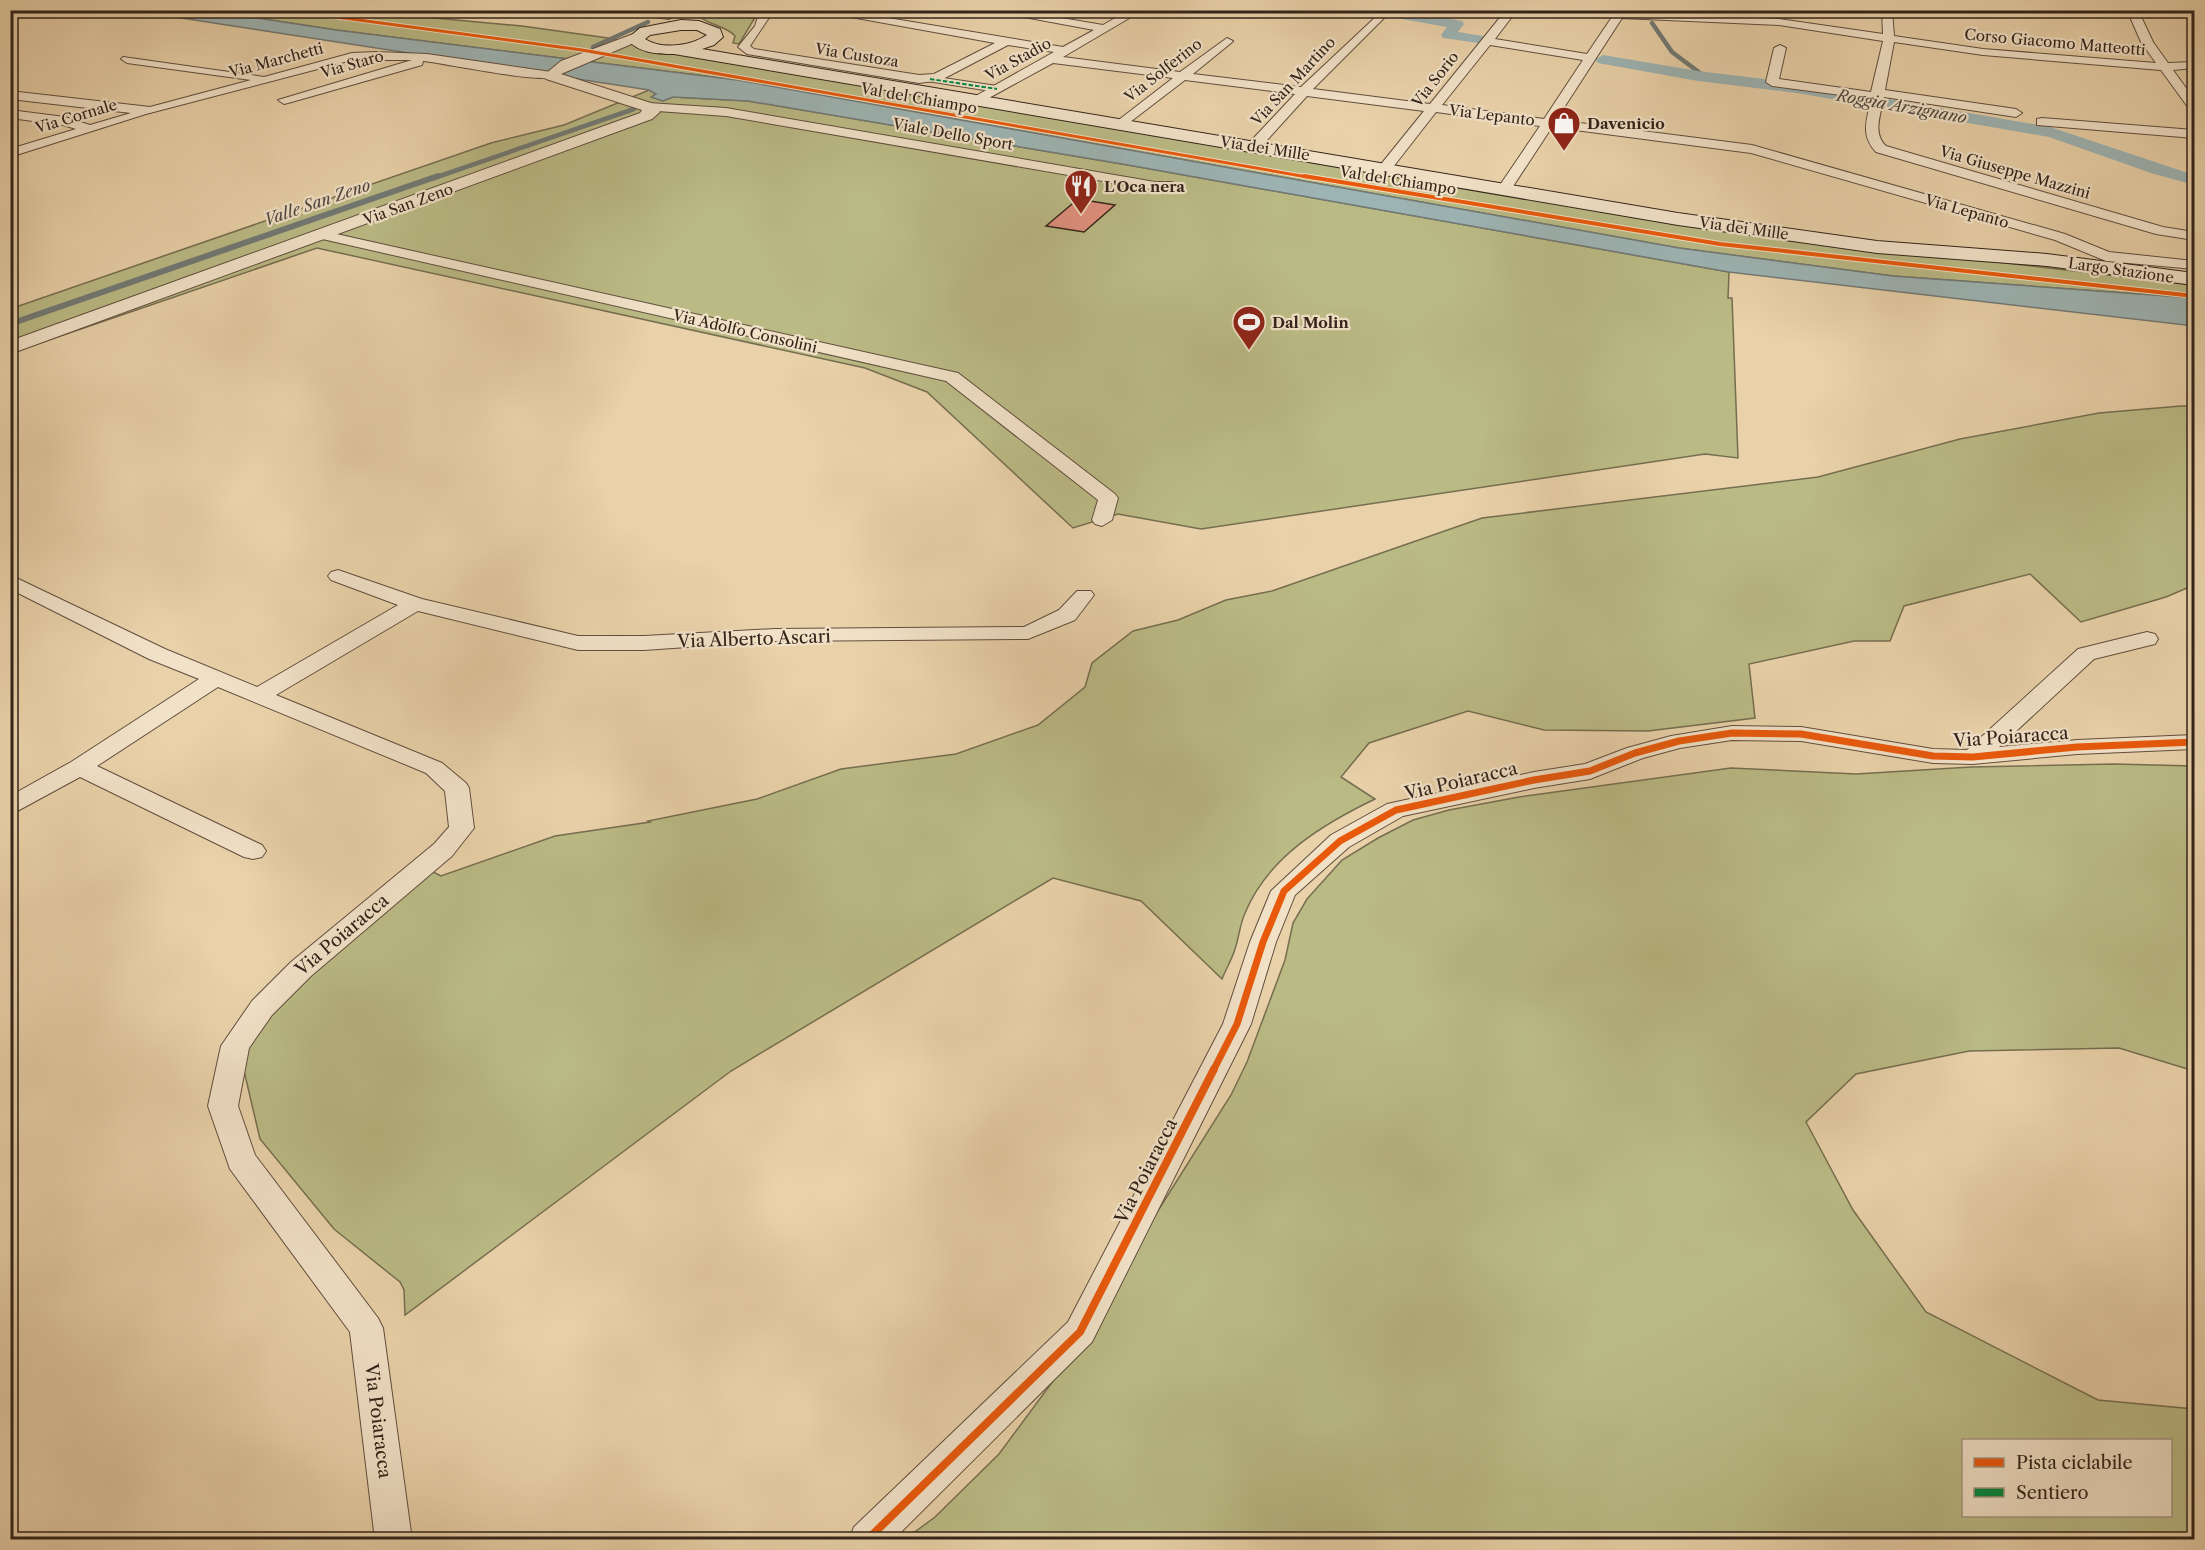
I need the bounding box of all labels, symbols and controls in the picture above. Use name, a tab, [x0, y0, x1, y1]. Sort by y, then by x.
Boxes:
street label: Corso Giacomo Matteotti	[1964, 25, 2147, 59]
street label: Via San Martino	[1246, 32, 1339, 130]
street label: Via Stadio	[981, 33, 1054, 85]
street label: Via Solferino	[1120, 34, 1205, 107]
street label: Via Marchetti	[226, 38, 326, 82]
street label: Via Custoza	[813, 39, 900, 71]
street label: Via Staro	[317, 46, 386, 82]
street label: Via Sorio	[1407, 47, 1463, 111]
street label: Val del Chiampo	[858, 78, 979, 118]
water label: Roggia Arzignano	[1833, 84, 1969, 127]
street label: Via Cornale	[32, 95, 119, 138]
street label: Via Lepanto	[1447, 100, 1536, 130]
shop icon: Davenicio	[1546, 105, 1582, 152]
street label: Viale Dello Sport	[890, 114, 1015, 154]
place label: Davenicio	[1587, 114, 1665, 133]
street label: Via dei Mille	[1218, 131, 1311, 164]
street label: Via Giuseppe Mazzini	[1937, 141, 2093, 203]
street label: Val del Chiampo	[1337, 161, 1458, 199]
restaurant icon: L'Oca nera	[1063, 168, 1099, 215]
water label: Valle San Zeno	[261, 174, 373, 230]
place label: L'Oca nera	[1104, 177, 1185, 196]
street label: Via San Zeno	[359, 179, 456, 229]
street label: Via Lepanto	[1922, 190, 2011, 232]
street label: Via dei Mille	[1697, 212, 1790, 244]
street label: Largo Stazione	[2067, 253, 2175, 287]
sports icon: Dal Molin	[1231, 304, 1267, 351]
street label: Via Adolfo Consolini	[670, 305, 819, 357]
place label: Dal Molin	[1272, 313, 1349, 332]
street label: Via Alberto Ascari	[676, 625, 832, 653]
street label: Via Poiaracca	[1952, 722, 2070, 752]
street label: Via Poiaracca	[1401, 757, 1520, 805]
street label: Via Poiaracca	[290, 889, 394, 981]
street label: Via Poiaracca	[1110, 1114, 1182, 1228]
street label: Via Poiaracca	[360, 1361, 396, 1480]
legend	[1962, 1439, 2172, 1517]
text: Pista ciclabile	[2016, 1452, 2133, 1474]
text: Sentiero	[2016, 1482, 2088, 1504]

